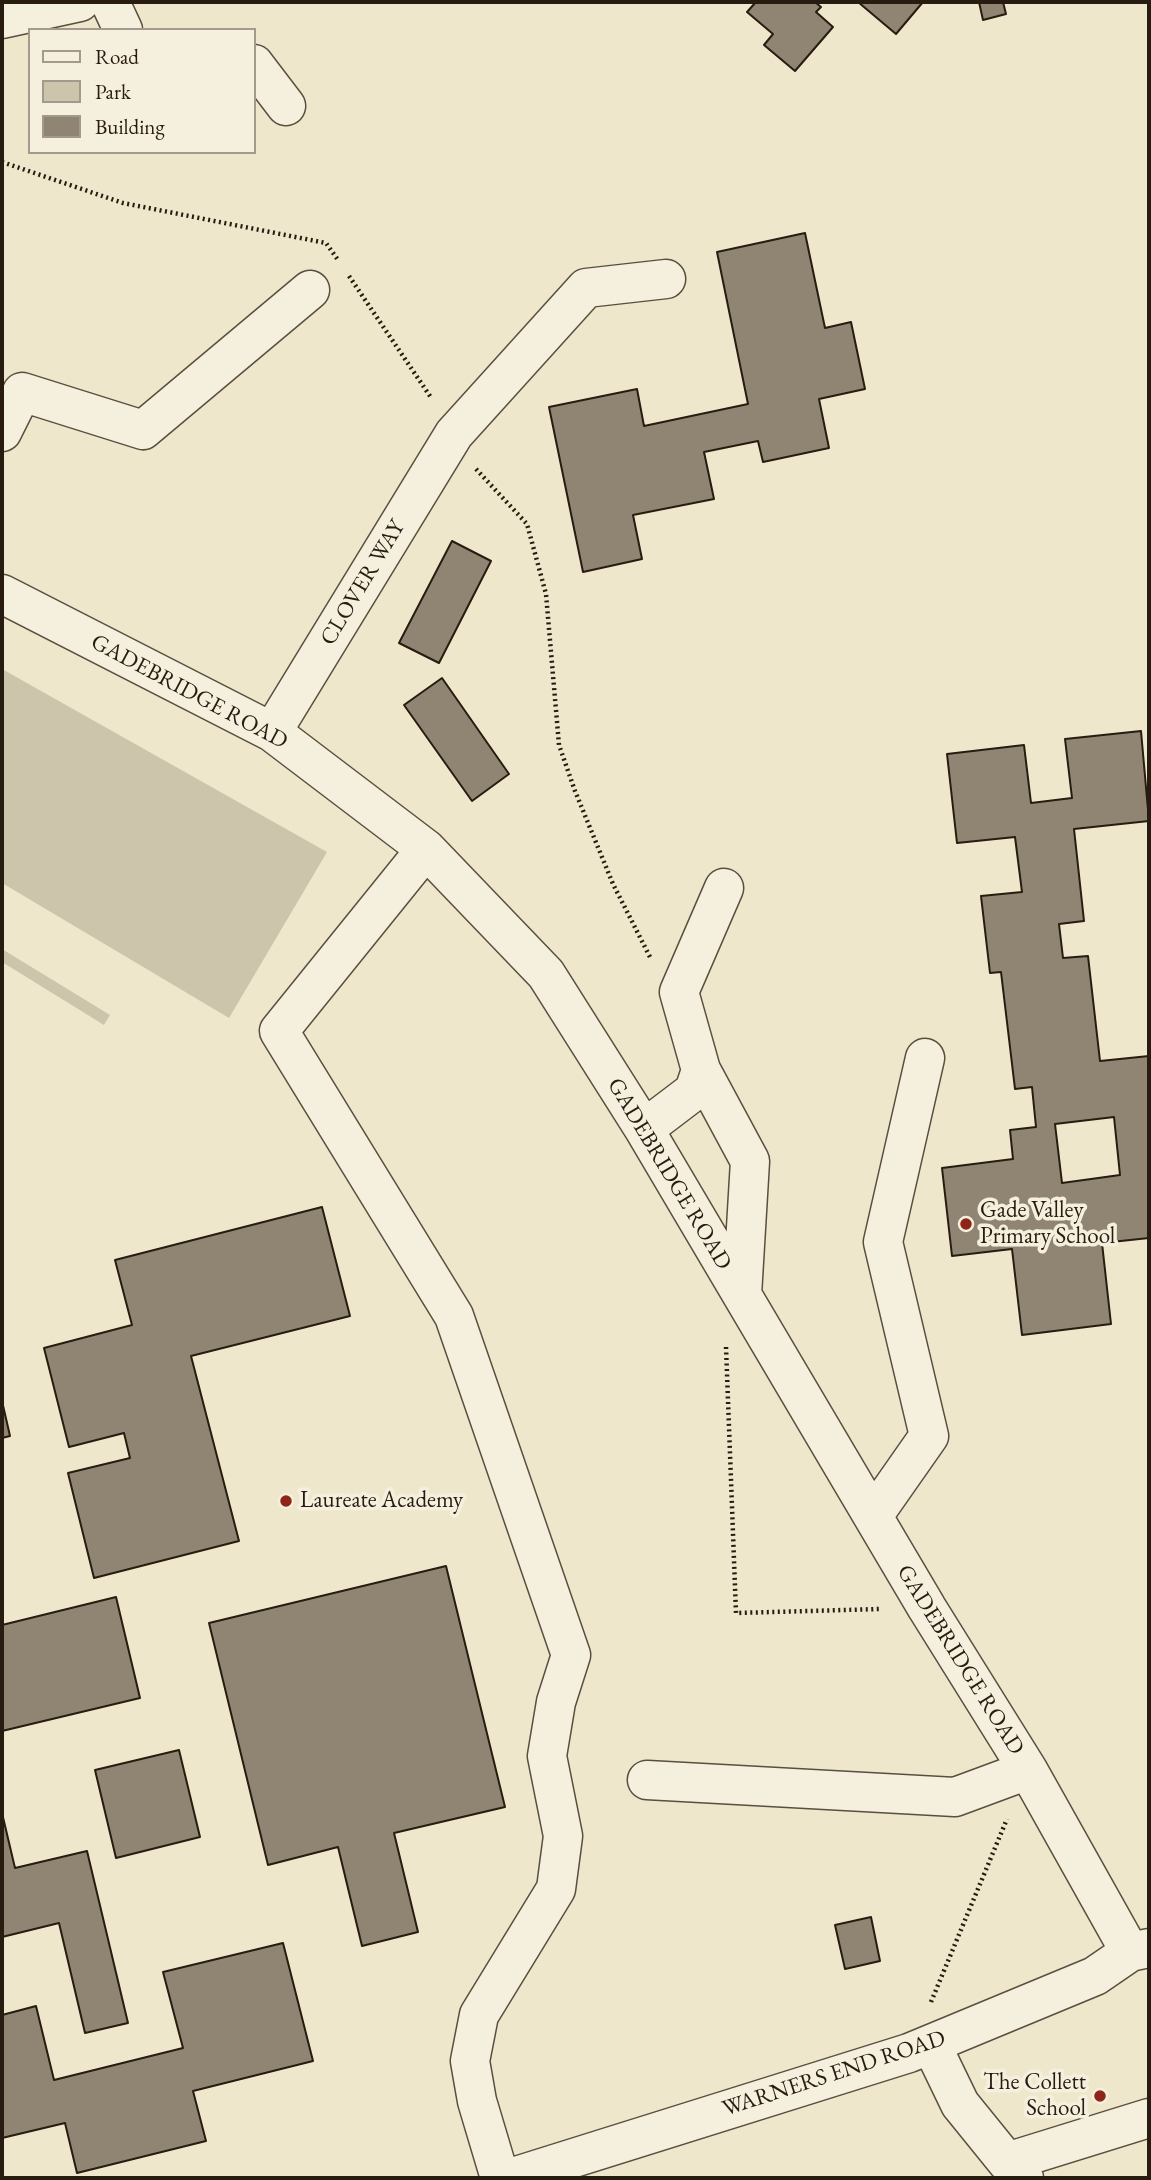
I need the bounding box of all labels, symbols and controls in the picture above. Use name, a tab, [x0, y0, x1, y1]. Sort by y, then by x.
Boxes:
legend	[28, 28, 256, 154]
text: Road	[95, 43, 139, 70]
text: Park	[95, 78, 131, 105]
text: Building	[95, 113, 165, 140]
street label: CLOVER WAY	[315, 515, 411, 651]
street label: GADEBRIDGE ROAD	[86, 628, 292, 756]
street label: GADEBRIDGE ROAD	[601, 1073, 737, 1275]
place label: Gade Valley Primary School	[980, 1197, 1115, 1251]
marker: Gade Valley Primary School	[958, 1216, 974, 1232]
place label: Laureate Academy	[300, 1487, 463, 1515]
marker: Laureate Academy	[278, 1493, 294, 1509]
street label: GADEBRIDGE ROAD	[890, 1560, 1030, 1760]
street label: WARNERS END ROAD	[719, 2025, 949, 2123]
place label: The Collett School	[983, 2069, 1086, 2123]
marker: The Collett School	[1092, 2088, 1108, 2104]

